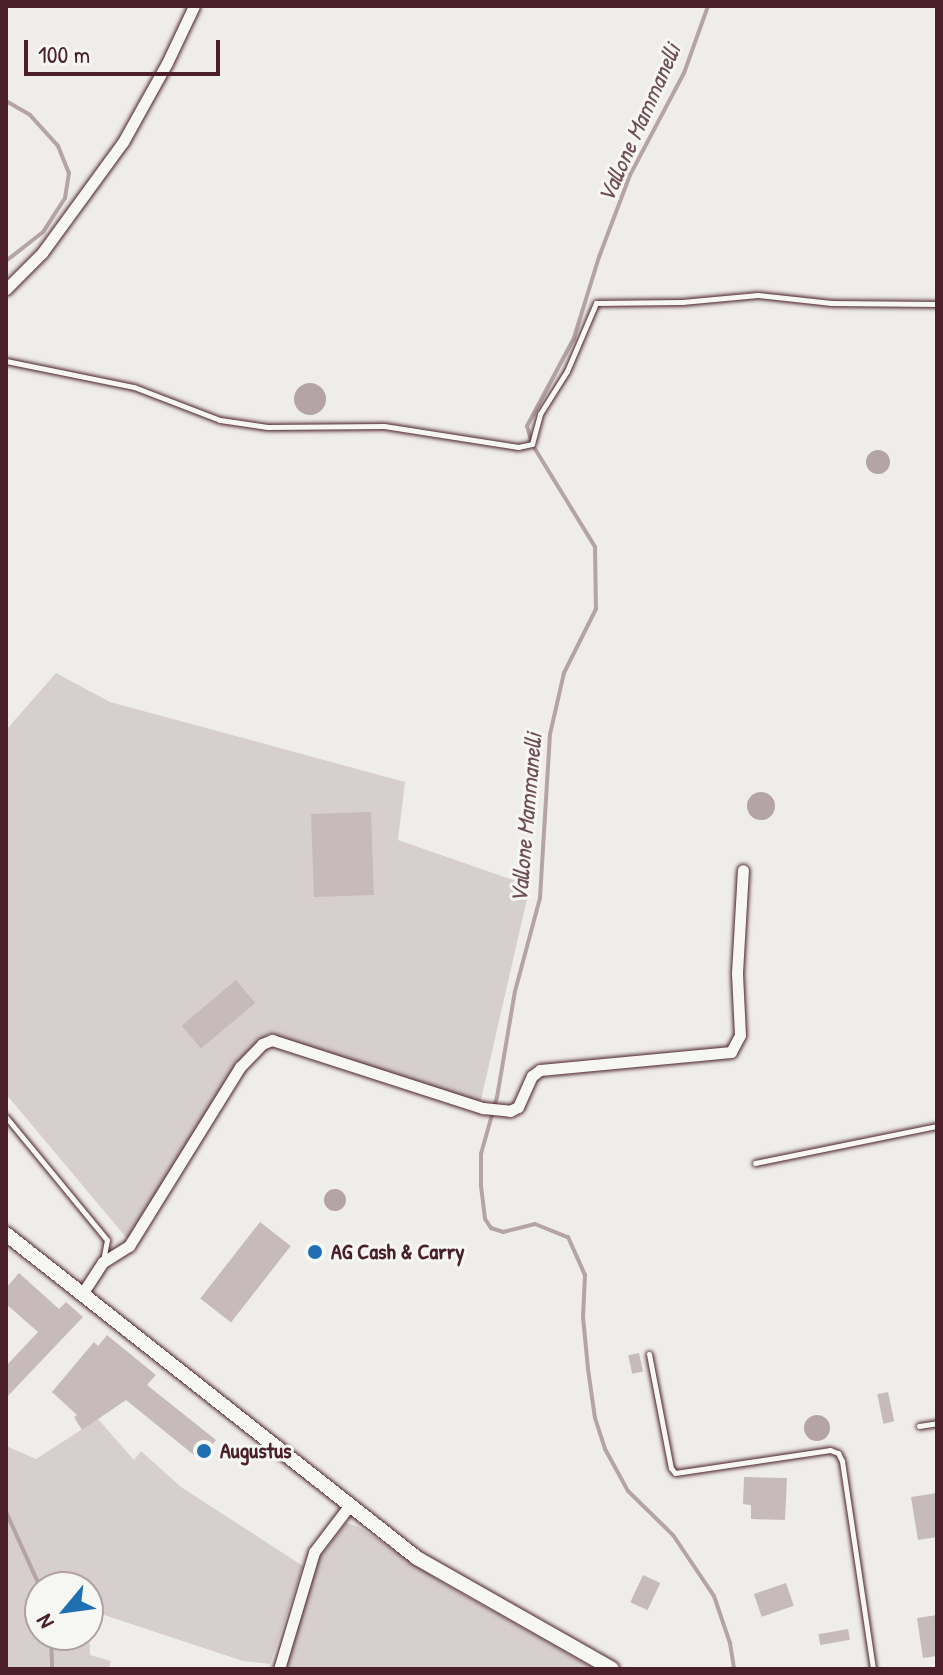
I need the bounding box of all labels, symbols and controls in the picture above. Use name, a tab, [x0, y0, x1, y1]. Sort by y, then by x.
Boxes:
scale bar	[28, 24, 224, 74]
text: 100 m	[38, 38, 90, 70]
water label: Vallone Mammanelli	[591, 39, 687, 207]
water label: Vallone Mammanelli	[504, 732, 548, 904]
place label: AG Cash & Carry	[331, 1239, 464, 1265]
marker: AG Cash & Carry	[306, 1243, 324, 1261]
place label: Augustus	[220, 1438, 291, 1464]
marker: Augustus	[195, 1442, 213, 1460]
north arrow	[24, 1571, 104, 1651]
text: N	[29, 1609, 61, 1634]

